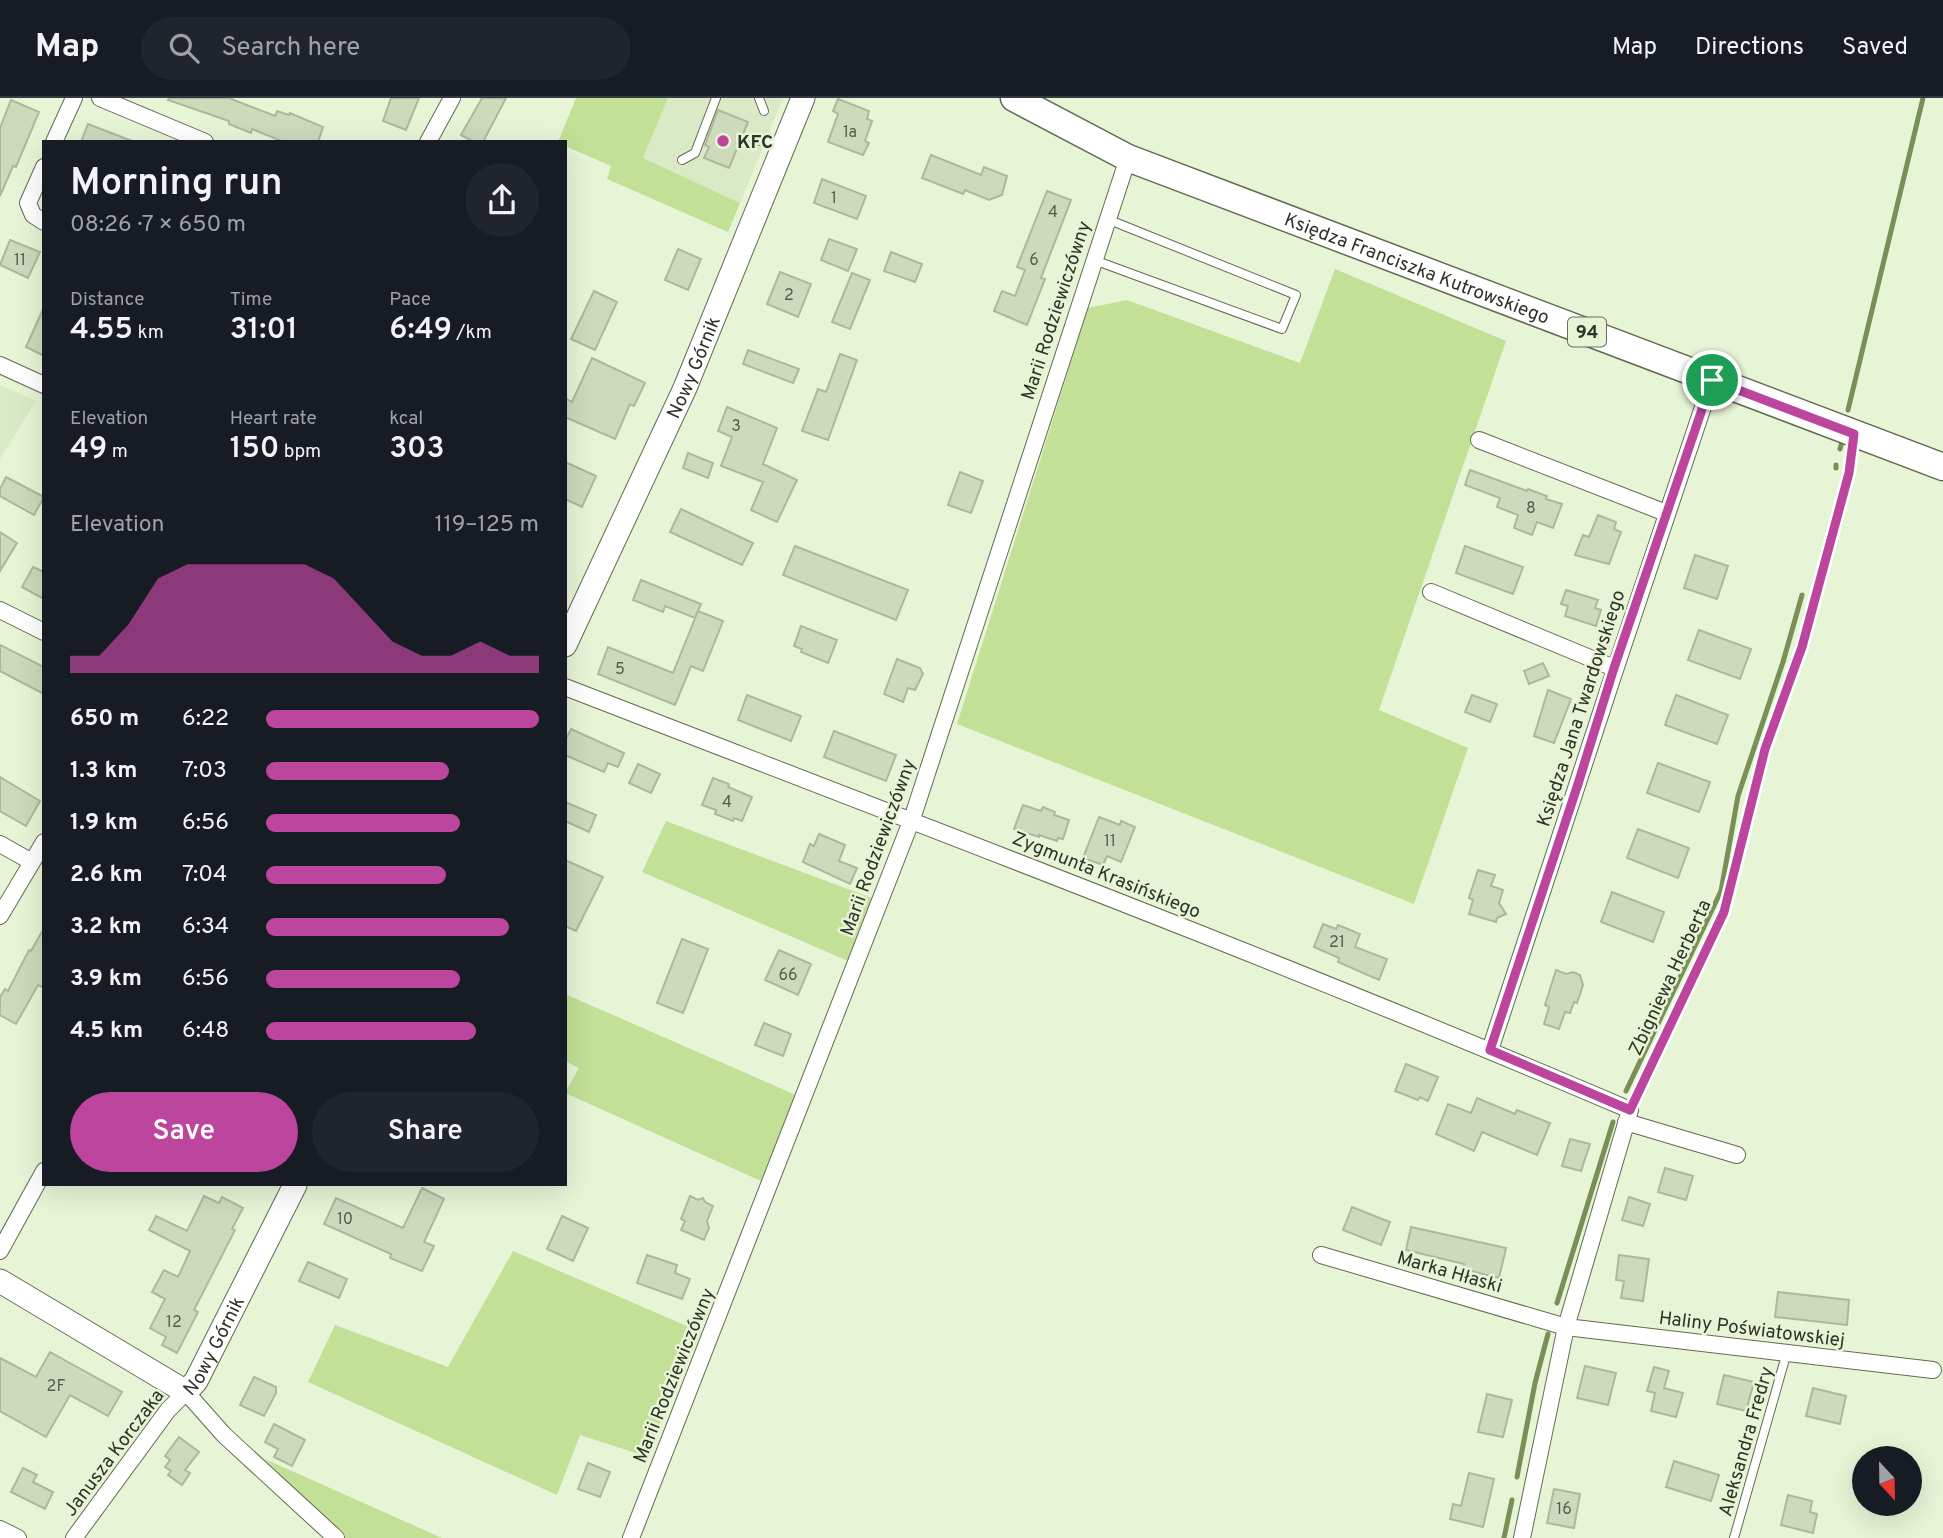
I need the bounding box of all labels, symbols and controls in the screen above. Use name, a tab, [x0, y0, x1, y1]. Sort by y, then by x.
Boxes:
search box	[141, 17, 631, 80]
text: Map	[35, 27, 99, 69]
icon: search	[165, 29, 203, 67]
text: Search here	[221, 32, 360, 65]
text: Map	[1612, 33, 1657, 63]
text: Directions	[1695, 33, 1804, 63]
text: Saved	[1842, 33, 1908, 63]
house number: 1a	[843, 123, 857, 143]
place label: KFC	[737, 131, 773, 155]
marker: KFC	[715, 133, 731, 149]
text: Morning run	[70, 160, 283, 209]
button: share	[465, 163, 539, 237]
house number: 1	[831, 189, 837, 209]
house number: 4	[1048, 203, 1058, 223]
street label: Księdza Franciszka Kutrowskiego	[1280, 208, 1552, 331]
text: 08:26 · 7 × 650 m	[70, 211, 246, 240]
street label: Marii Rodziewiczówny	[1017, 218, 1097, 403]
house number: 11	[14, 251, 26, 271]
house number: 6	[1029, 251, 1039, 271]
house number: 2	[784, 286, 794, 306]
text: Distance	[70, 288, 145, 312]
text: Time	[230, 288, 272, 312]
text: Pace	[389, 288, 431, 312]
text: 4.55	[70, 312, 133, 349]
text: 31:01	[230, 312, 298, 349]
text: 6:49	[389, 312, 452, 349]
street label: Nowy Górnik	[662, 313, 727, 423]
road number: 94	[1568, 318, 1606, 346]
text: km	[133, 321, 164, 345]
text: /km	[452, 321, 492, 345]
pin	[1682, 350, 1742, 410]
icon: arrive	[1693, 361, 1731, 399]
text: Elevation	[70, 407, 148, 431]
text: Heart rate	[230, 407, 317, 431]
text: kcal	[389, 407, 423, 431]
house number: 3	[731, 417, 741, 437]
text: 49	[70, 431, 107, 468]
text: 150	[230, 431, 279, 468]
text: 303	[389, 431, 445, 468]
text: m	[107, 440, 128, 464]
text: bpm	[279, 440, 321, 464]
house number: 8	[1526, 499, 1536, 519]
text: Elevation	[70, 511, 165, 540]
text: 119–125 m	[435, 511, 539, 540]
street label: Księdza Jana Twardowskiego	[1532, 587, 1632, 830]
house number: 5	[615, 660, 625, 680]
text: 650 m	[70, 705, 139, 734]
text: 6:22	[182, 705, 229, 734]
street label: Marii Rodziewiczówny	[836, 756, 922, 939]
text: 1.3 km	[70, 757, 137, 786]
text: 7:03	[182, 757, 227, 786]
house number: 4	[722, 793, 732, 813]
text: 1.9 km	[70, 809, 138, 838]
text: 6:56	[182, 809, 229, 838]
street label: Zygmunta Krasińskiego	[1008, 827, 1204, 925]
house number: 11	[1104, 832, 1116, 852]
text: 2.6 km	[70, 861, 143, 890]
text: 7:04	[182, 861, 227, 890]
street label: Zbigniewa Herberta	[1624, 896, 1717, 1060]
text: 3.2 km	[70, 913, 142, 942]
text: 6:34	[182, 913, 229, 942]
house number: 21	[1329, 933, 1345, 953]
text: 3.9 km	[70, 965, 142, 994]
text: 6:56	[182, 965, 229, 994]
house number: 66	[778, 966, 798, 986]
text: 4.5 km	[70, 1017, 143, 1046]
text: 6:48	[182, 1017, 229, 1046]
button: Save	[70, 1092, 298, 1172]
button: Share	[312, 1092, 539, 1172]
house number: 10	[337, 1210, 353, 1230]
street label: Marka Hłaski	[1394, 1246, 1505, 1299]
street label: Marii Rodziewiczówny	[629, 1285, 721, 1467]
street label: Nowy Górnik	[179, 1293, 251, 1401]
street label: Haliny Poświatowskiej	[1658, 1307, 1846, 1353]
house number: 12	[166, 1313, 182, 1333]
street label: Aleksandra Fredry	[1714, 1364, 1780, 1519]
house number: 2F	[47, 1377, 65, 1397]
street label: Janusza Korczaka	[59, 1385, 170, 1521]
north arrow	[1852, 1446, 1922, 1516]
map controls	[1852, 1446, 1922, 1516]
house number: 16	[1556, 1500, 1572, 1520]

